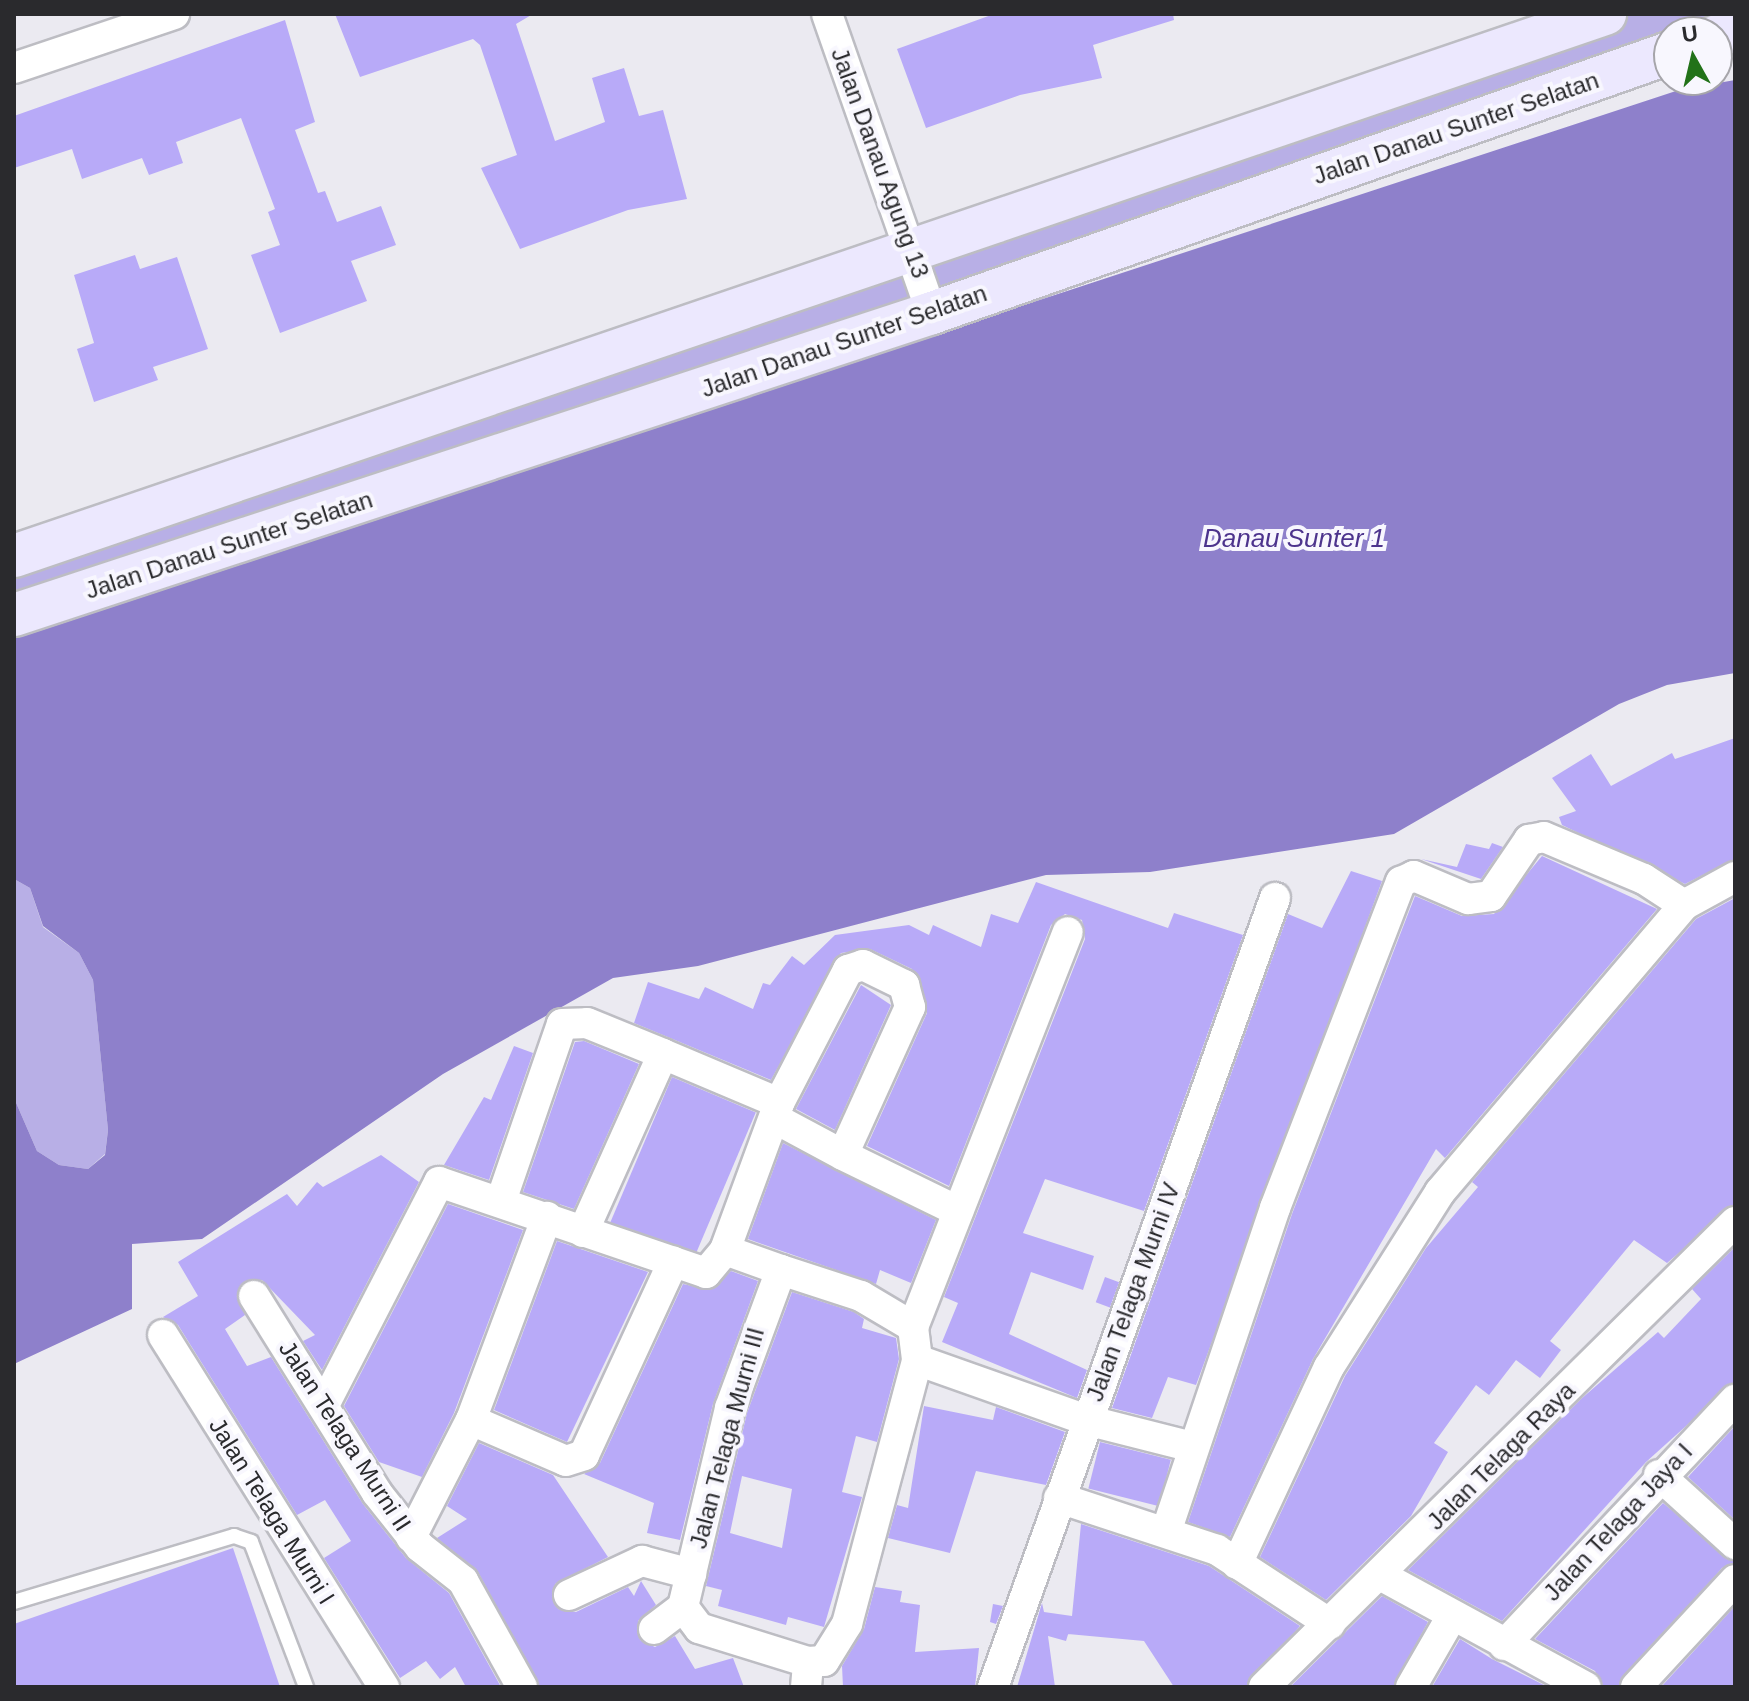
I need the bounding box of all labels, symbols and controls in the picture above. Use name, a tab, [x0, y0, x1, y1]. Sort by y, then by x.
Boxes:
north arrow	[1653, 16, 1733, 96]
text: U	[1680, 20, 1699, 47]
street label: Jalan Danau Agung 13	[825, 43, 935, 283]
street label: Jalan Danau Sunter Selatan	[1309, 66, 1603, 190]
street label: Jalan Danau Sunter Selatan	[697, 279, 991, 403]
street label: Jalan Danau Sunter Selatan	[82, 485, 376, 605]
water label: Danau Sunter 1	[1203, 523, 1385, 555]
street label: Jalan Telaga Murni IV	[1080, 1179, 1186, 1405]
street label: Jalan Telaga Murni III	[684, 1324, 770, 1552]
street label: Jalan Telaga Murni II	[273, 1335, 417, 1537]
street label: Jalan Telaga Raya	[1421, 1376, 1581, 1536]
street label: Jalan Telaga Murni I	[203, 1412, 341, 1610]
street label: Jalan Telaga Jaya I	[1537, 1437, 1699, 1607]

